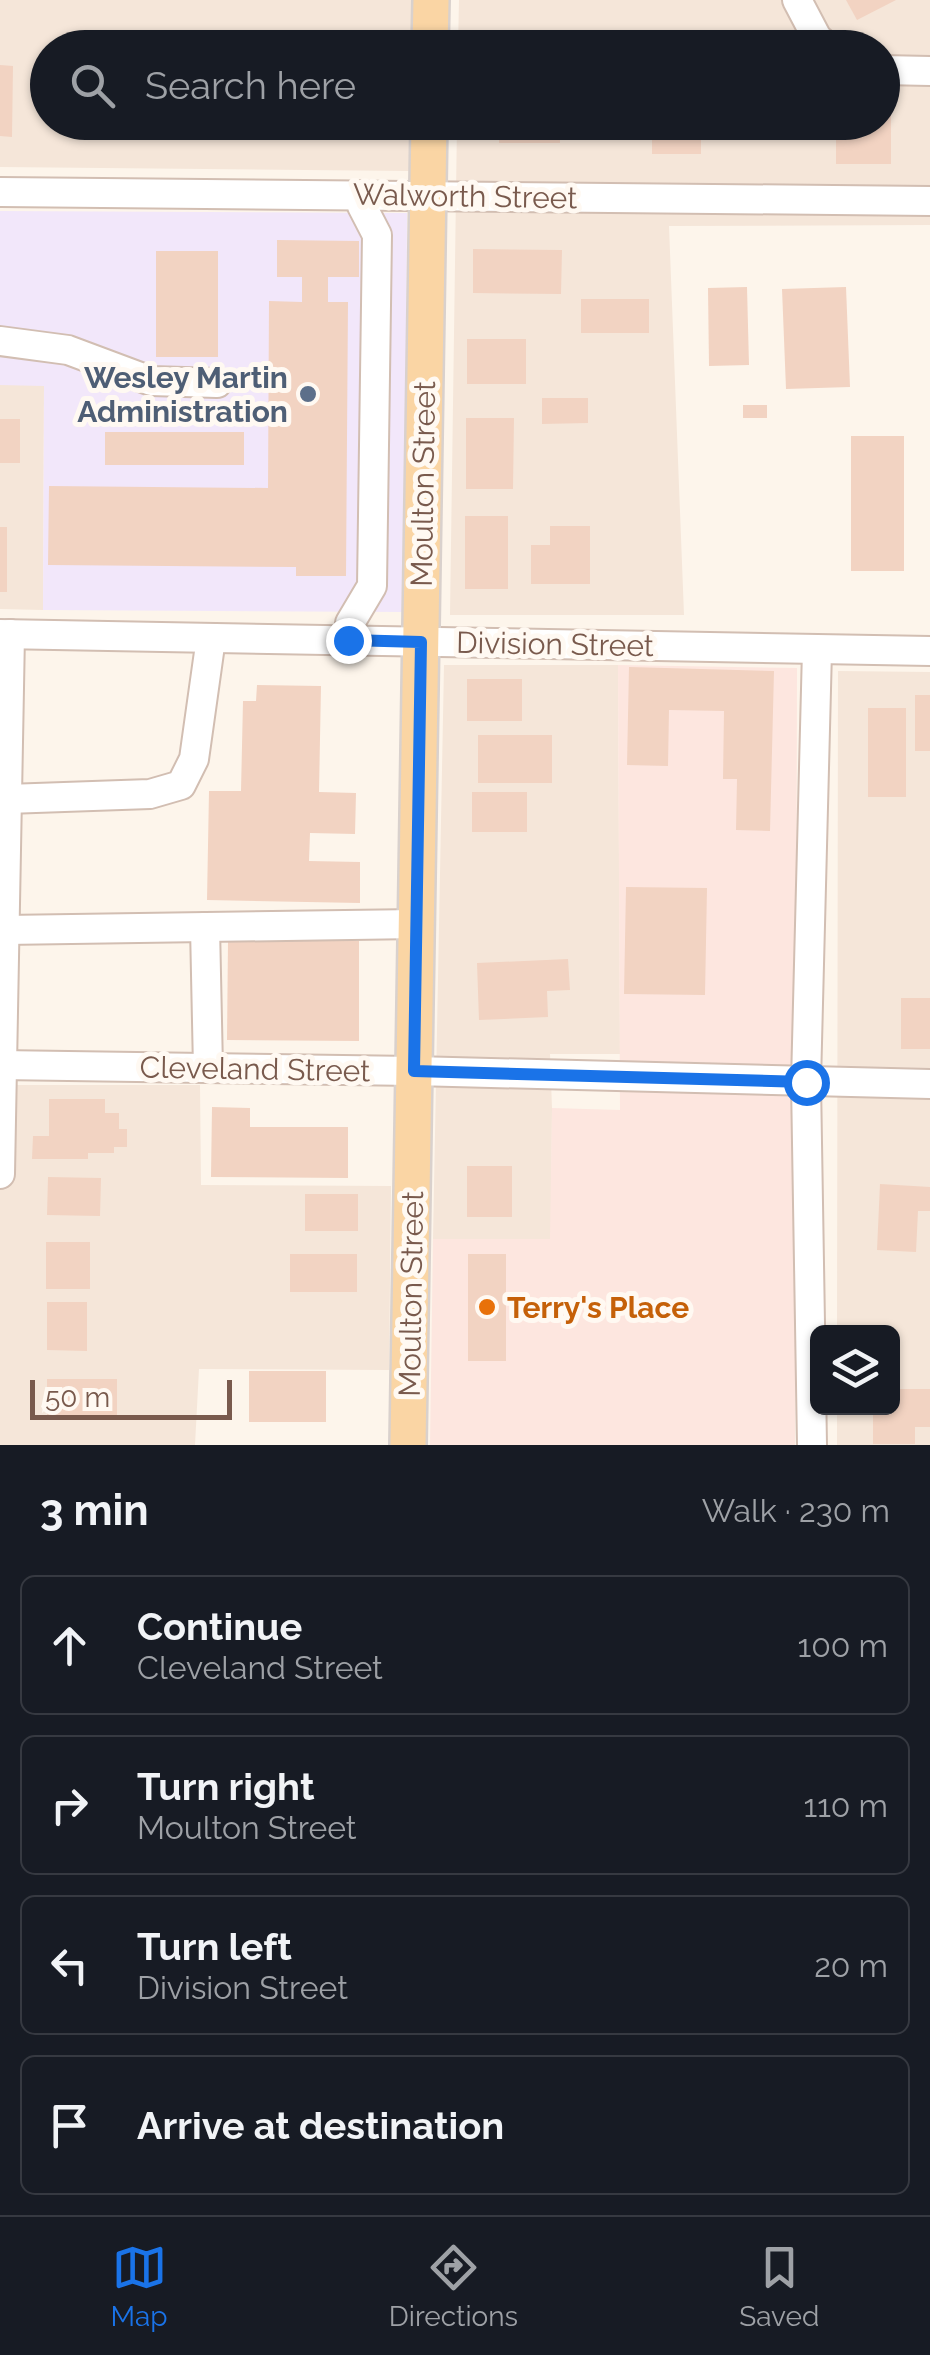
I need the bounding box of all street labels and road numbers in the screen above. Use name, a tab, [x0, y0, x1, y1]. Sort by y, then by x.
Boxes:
street label: Walworth Street	[353, 177, 577, 215]
street label: Moulton Street	[404, 381, 442, 587]
street label: Division Street	[456, 625, 654, 663]
street label: Cleveland Street	[139, 1049, 371, 1089]
street label: Moulton Street	[392, 1191, 430, 1397]

